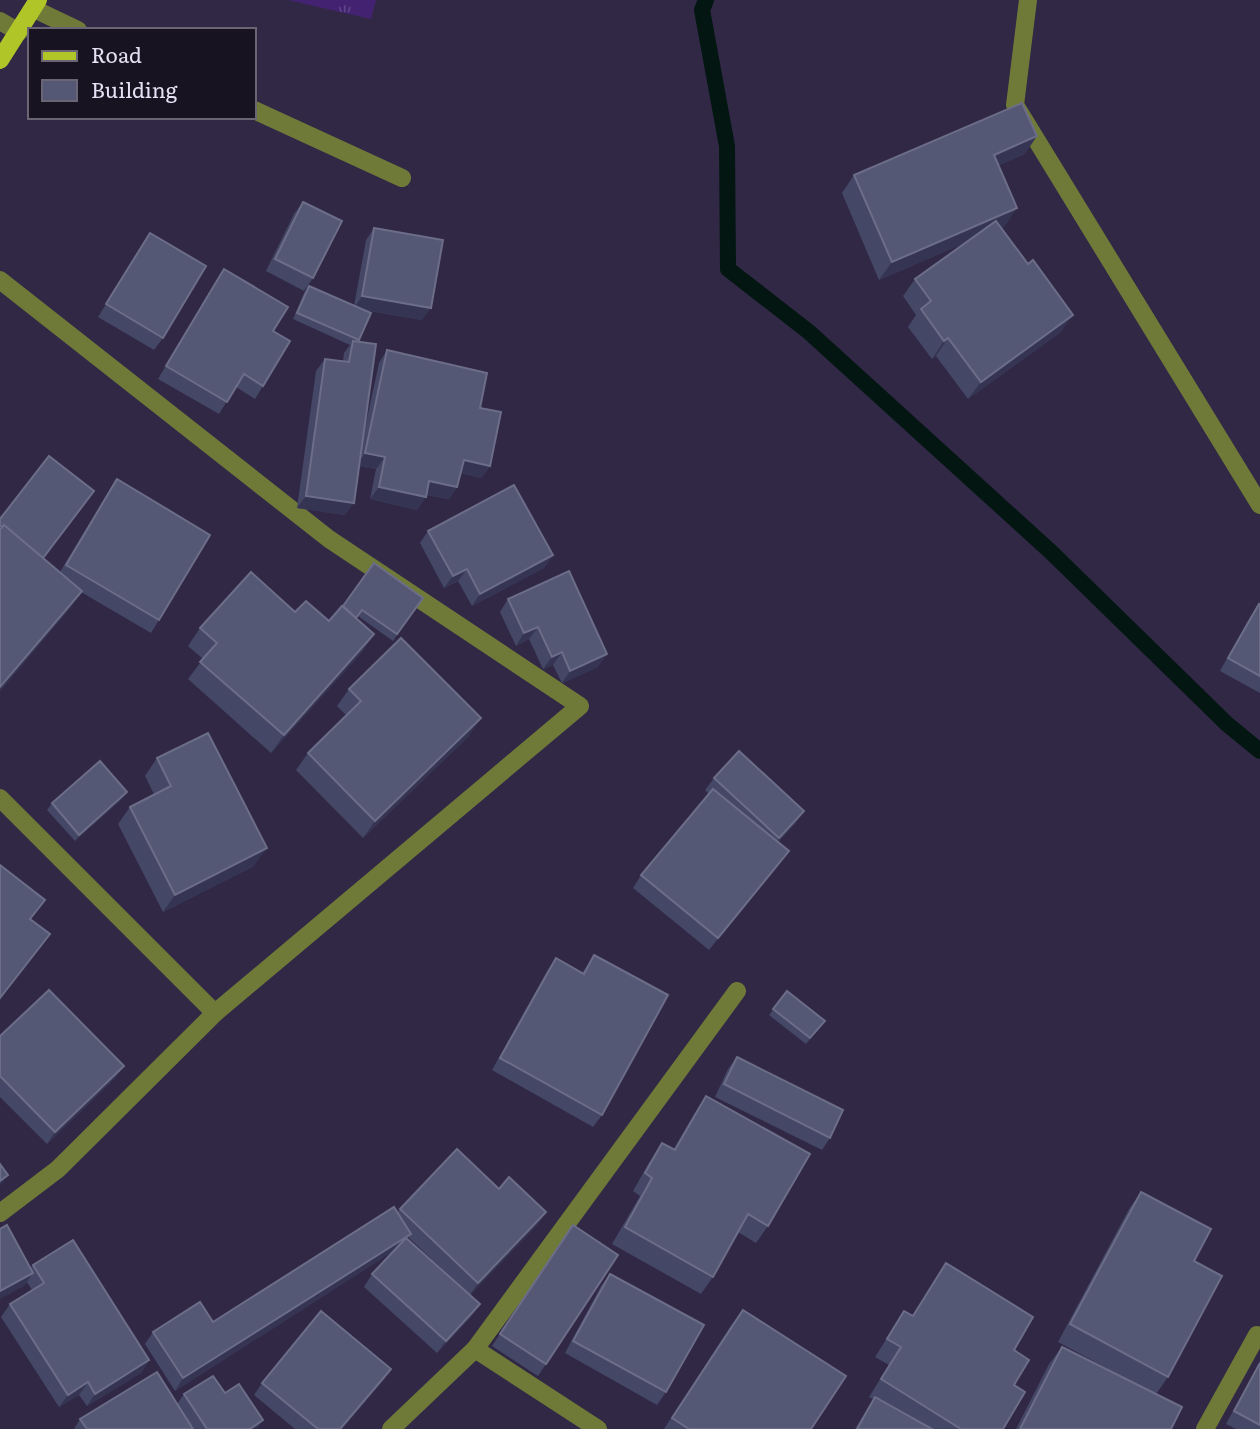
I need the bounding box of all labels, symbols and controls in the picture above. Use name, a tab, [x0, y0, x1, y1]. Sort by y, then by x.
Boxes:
legend	[28, 28, 256, 119]
text: Road	[91, 38, 142, 69]
text: Building	[91, 73, 178, 104]

